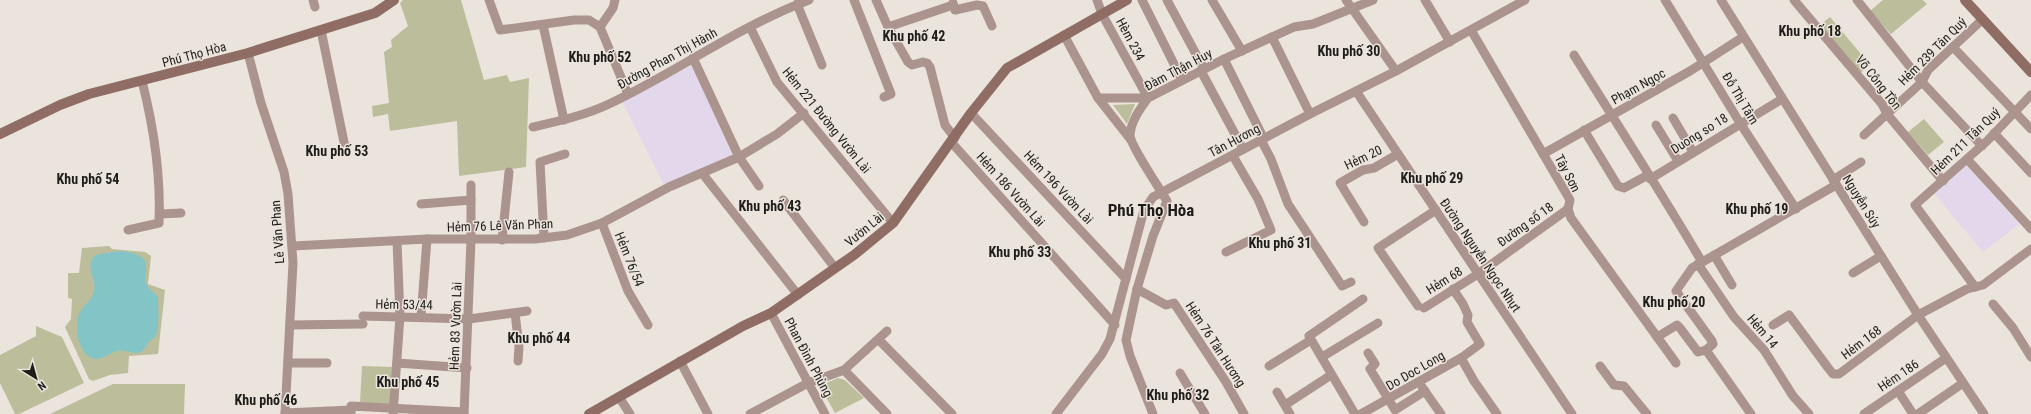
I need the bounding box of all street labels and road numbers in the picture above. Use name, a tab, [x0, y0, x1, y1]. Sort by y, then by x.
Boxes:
street label: Hẻm 239 Tân Quý	[1895, 14, 1970, 88]
street label: Hèm 234	[1113, 15, 1148, 64]
street label: Đường Phan Thị Hành	[615, 25, 720, 92]
street label: Phú Thọ Hòa	[160, 39, 228, 70]
street label: Đàm Thận Huy	[1142, 45, 1215, 94]
street label: Võ Công Tồn	[1853, 52, 1904, 112]
street label: Hẻm 221 Đường Vườn Lài	[779, 64, 874, 176]
street label: Phạm Ngọc	[1609, 65, 1668, 107]
street label: Đỗ Thị Tâm	[1719, 70, 1762, 127]
street label: Hẻm 211 Tân Quý	[1928, 104, 2003, 178]
street label: Duong so 18	[1668, 110, 1730, 157]
street label: Tân Hương	[1206, 121, 1262, 160]
street label: Hẻm 20	[1342, 142, 1384, 173]
street label: Hẻm 196 Vườn Lài	[1021, 148, 1096, 227]
street label: Hẻm 186 Vườn Lài	[973, 149, 1048, 230]
street label: Tây Sơn	[1552, 152, 1584, 194]
street label: Nguyễn Súy	[1839, 172, 1884, 231]
street label: Đường Nguyễn Ngọc Nhựt	[1437, 196, 1524, 315]
street label: Đường số 18	[1494, 199, 1556, 250]
street label: Lê Văn Phan	[268, 200, 287, 264]
street label: Vườn Lài	[842, 209, 887, 250]
street label: Hẻm 76 Lê Văn Phan	[447, 216, 554, 235]
street label: Hẻm 76/54	[612, 230, 647, 289]
street label: Hẻm 68	[1423, 264, 1465, 297]
street label: Hẻm 83 Vườn Lài	[446, 282, 465, 370]
street label: Hẻm 53/44	[375, 296, 433, 313]
street label: Hẻm 76 Tân Hương	[1182, 299, 1249, 390]
street label: Hẻm 14	[1744, 311, 1782, 352]
street label: Phan Đình Phùng	[781, 315, 836, 399]
street label: Hẻm 168	[1838, 323, 1884, 362]
street label: Do Doc Long	[1383, 348, 1447, 393]
street label: Hẻm 186	[1875, 356, 1922, 395]

